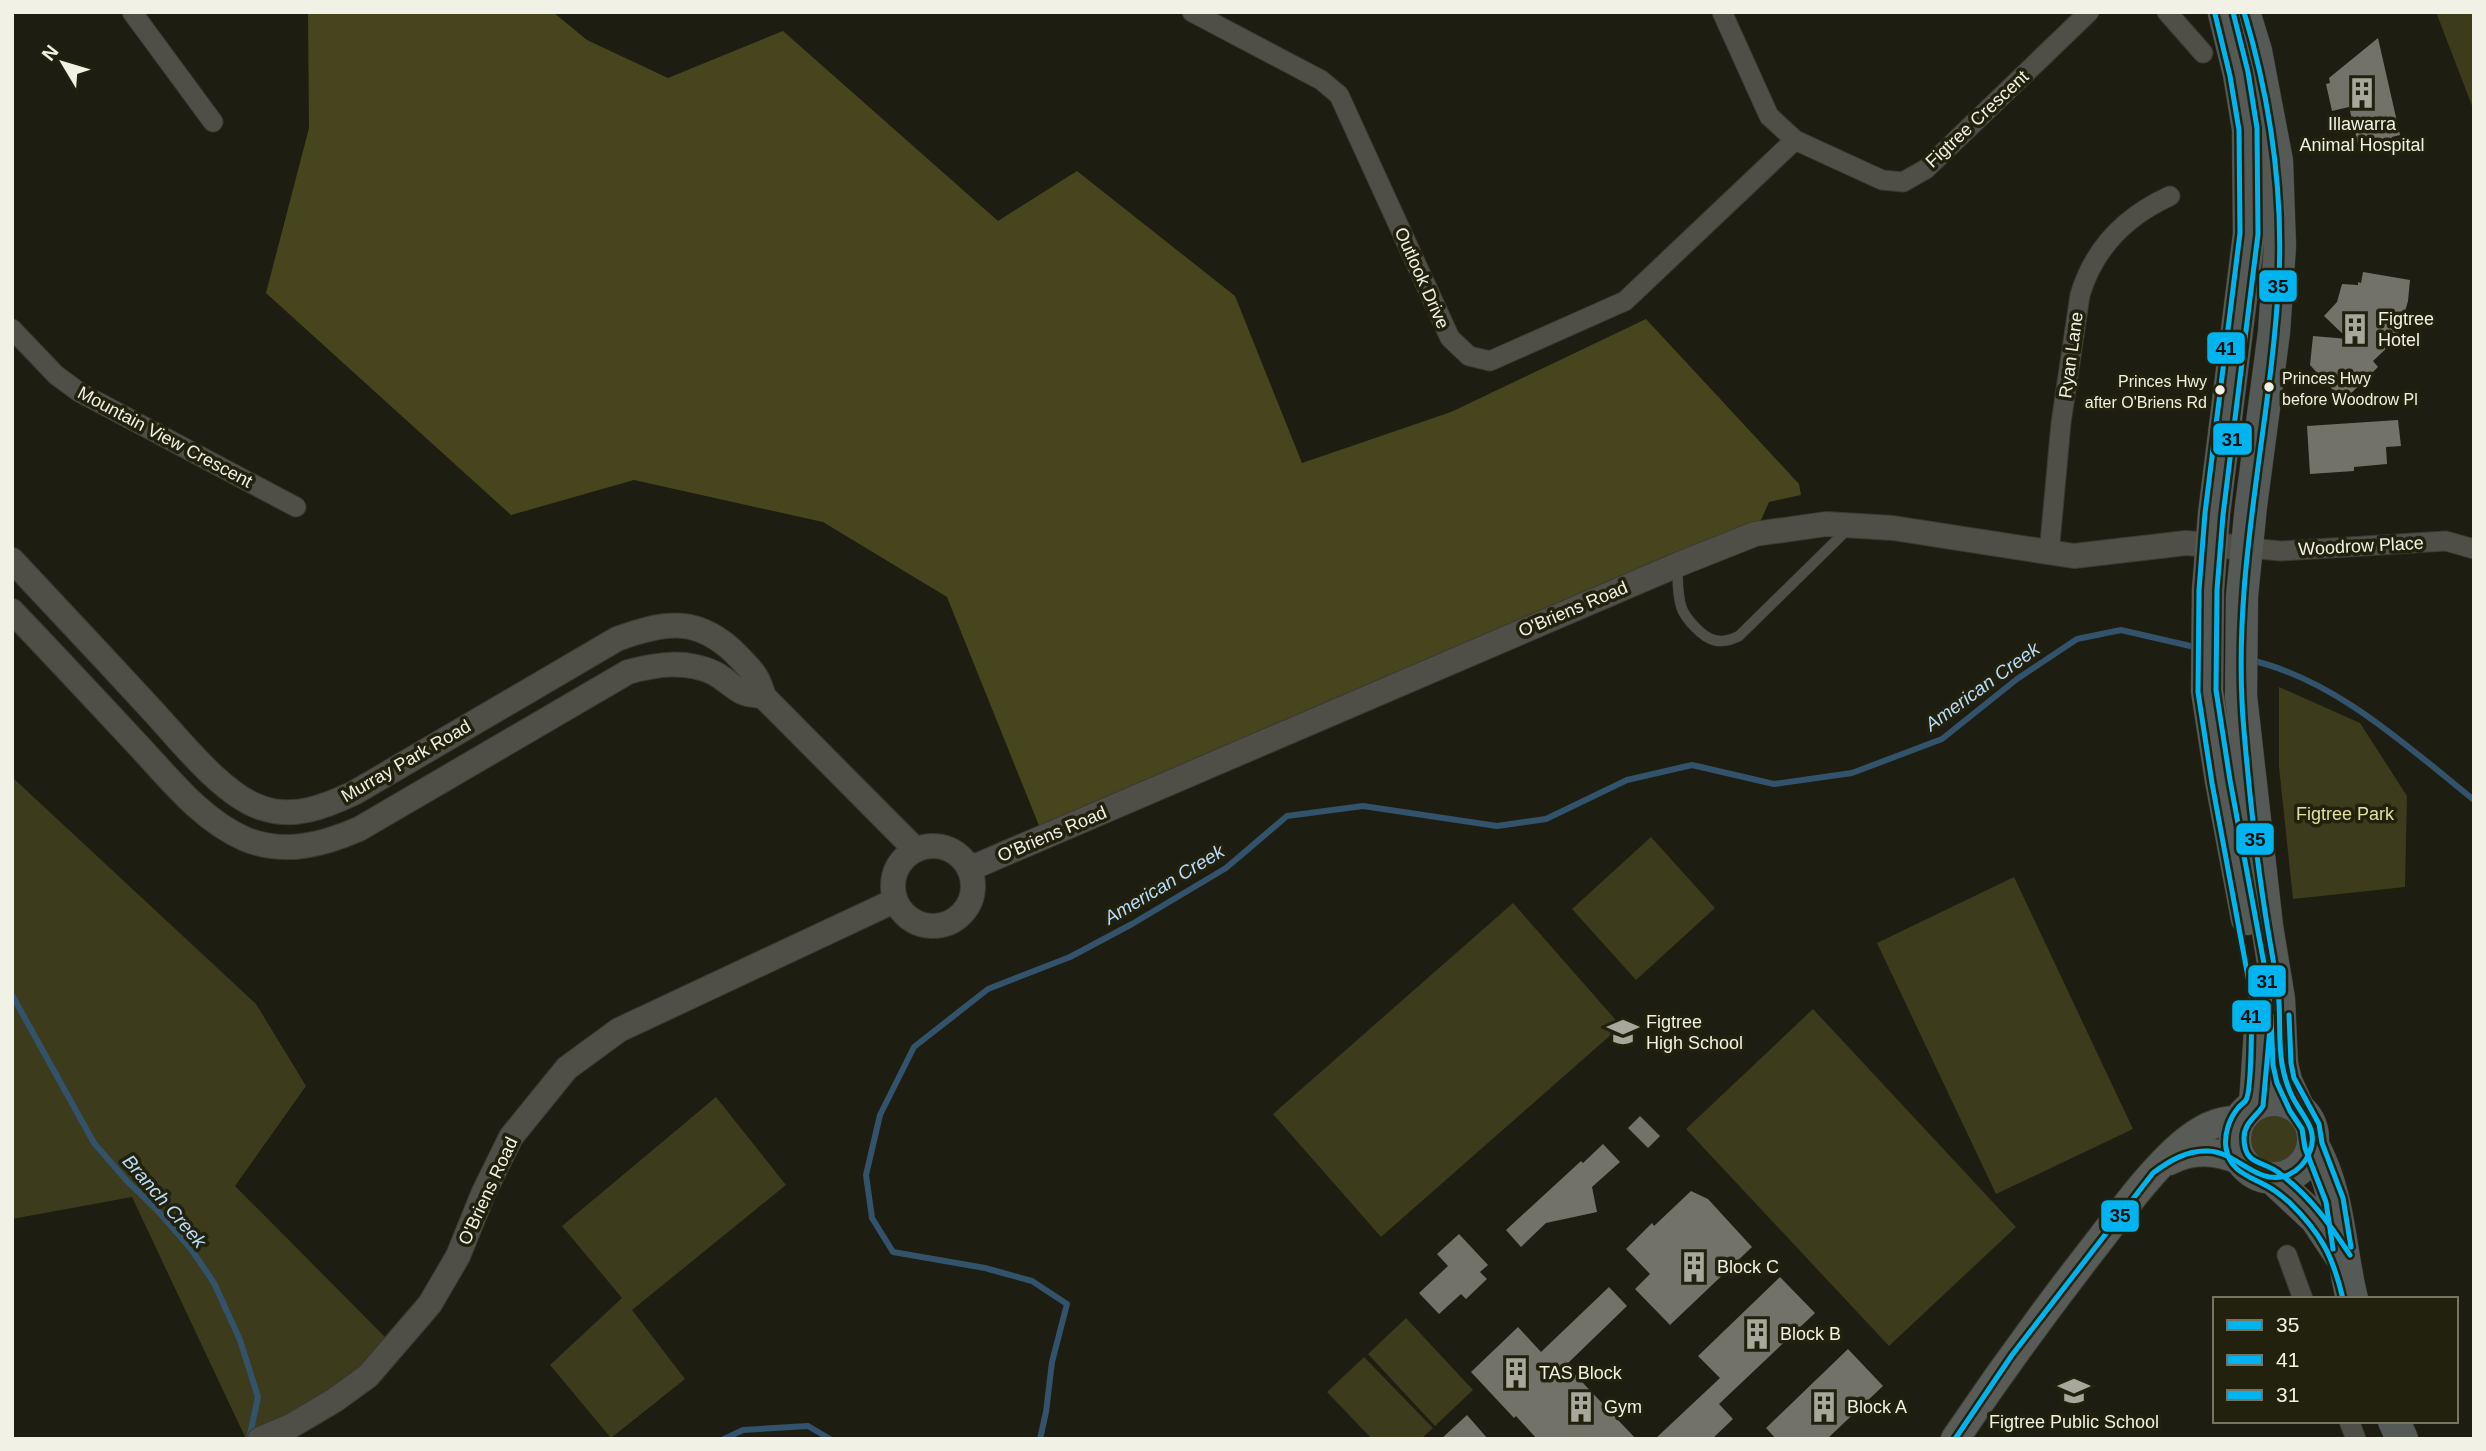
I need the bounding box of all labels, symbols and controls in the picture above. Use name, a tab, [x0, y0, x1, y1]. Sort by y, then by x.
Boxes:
north arrow	[28, 28, 98, 98]
text: N	[37, 41, 62, 65]
street label: Figtree Crescent	[1922, 66, 2032, 172]
building icon: Illawarra Animal Hospital	[2345, 76, 2379, 110]
place label: Illawarra Animal Hospital	[2299, 114, 2425, 155]
street label: Outlook Drive	[1391, 224, 1453, 332]
line badge: 35	[2258, 269, 2298, 303]
text: 35	[2267, 276, 2289, 297]
place label: Figtree Hotel	[2378, 309, 2434, 350]
street label: Ryan Lane	[2055, 310, 2087, 400]
building icon: Figtree Hotel	[2338, 312, 2372, 346]
line badge: 41	[2206, 331, 2246, 365]
text: 41	[2215, 338, 2237, 359]
place label: Princes Hwy before Woodrow Pl	[2282, 370, 2418, 408]
place label: Princes Hwy after O'Briens Rd	[2085, 373, 2207, 411]
marker: Princes Hwy before Woodrow Pl	[2262, 380, 2276, 394]
street label: Mountain View Crescent	[74, 382, 256, 492]
marker: Princes Hwy after O'Briens Rd	[2213, 383, 2227, 397]
line badge: 31	[2212, 422, 2253, 456]
text: 31	[2221, 429, 2243, 450]
street label: Woodrow Place	[2298, 533, 2424, 559]
street label: O'Briens Road	[1515, 577, 1631, 641]
water label: American Creek	[1920, 637, 2045, 736]
street label: Murray Park Road	[338, 716, 474, 806]
street label: O'Briens Road	[994, 802, 1110, 866]
park label: Figtree Park	[2296, 804, 2395, 824]
line badge: 35	[2235, 822, 2275, 856]
text: 35	[2244, 829, 2266, 850]
water label: American Creek	[1100, 840, 1229, 929]
line badge: 31	[2247, 964, 2287, 998]
text: 31	[2256, 971, 2278, 992]
line badge: 41	[2231, 999, 2272, 1033]
text: 41	[2240, 1006, 2262, 1027]
place label: Figtree High School	[1646, 1012, 1743, 1053]
school or university icon: Figtree High School	[1606, 1015, 1640, 1049]
street label: O'Briens Road	[454, 1134, 522, 1248]
water label: Branch Creek	[119, 1151, 212, 1253]
line badge: 35	[2100, 1199, 2140, 1233]
text: 35	[2109, 1205, 2131, 1226]
building icon: Block C	[1677, 1250, 1711, 1284]
place label: Block C	[1717, 1257, 1779, 1277]
legend	[2213, 1297, 2458, 1423]
text: 35	[2276, 1313, 2299, 1336]
building icon: Block B	[1740, 1317, 1774, 1351]
place label: Block B	[1780, 1324, 1841, 1344]
text: 41	[2276, 1348, 2299, 1371]
building icon: TAS Block	[1499, 1356, 1533, 1390]
place label: TAS Block	[1539, 1363, 1623, 1383]
school or university icon: Figtree Public School	[2057, 1374, 2091, 1408]
text: 31	[2276, 1383, 2299, 1406]
building icon: Gym	[1564, 1390, 1598, 1424]
building icon: Block A	[1807, 1390, 1841, 1424]
place label: Gym	[1604, 1397, 1642, 1417]
place label: Block A	[1847, 1397, 1907, 1417]
place label: Figtree Public School	[1989, 1412, 2159, 1432]

